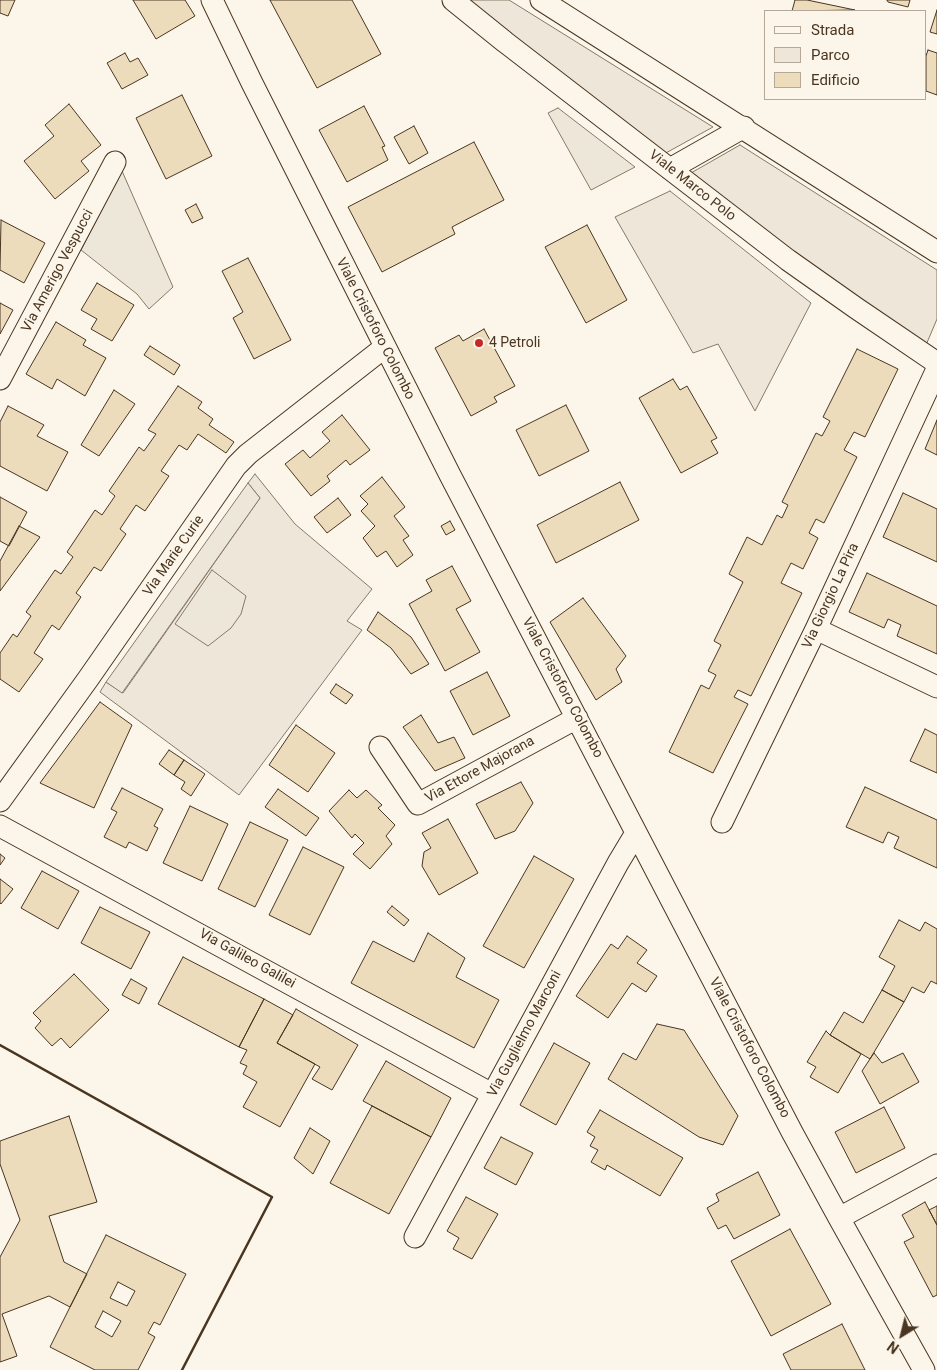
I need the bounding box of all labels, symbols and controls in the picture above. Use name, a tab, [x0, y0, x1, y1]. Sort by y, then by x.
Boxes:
legend	[764, 10, 927, 100]
text: Strada	[811, 21, 854, 39]
text: Parco	[811, 46, 850, 64]
text: Edificio	[811, 71, 860, 89]
street label: Viale Marco Polo	[645, 147, 739, 225]
street label: Via Amerigo Vespucci	[19, 207, 97, 335]
street label: Viale Cristoforo Colombo	[332, 255, 418, 403]
place label: 4 Petroli	[489, 335, 540, 351]
marker: 4 Petroli	[473, 337, 485, 349]
street label: Via Marie Curie	[140, 512, 208, 600]
street label: Via Giorgio La Pira	[799, 541, 863, 651]
street label: Viale Cristoforo Colombo	[518, 615, 606, 761]
street label: Via Ettore Majorana	[422, 733, 538, 807]
street label: Via Galileo Galilei	[196, 926, 298, 992]
street label: Via Guglielmo Marconi	[485, 968, 565, 1100]
street label: Viale Cristoforo Colombo	[705, 975, 793, 1121]
north arrow	[877, 1310, 927, 1360]
text: N	[884, 1338, 902, 1357]

